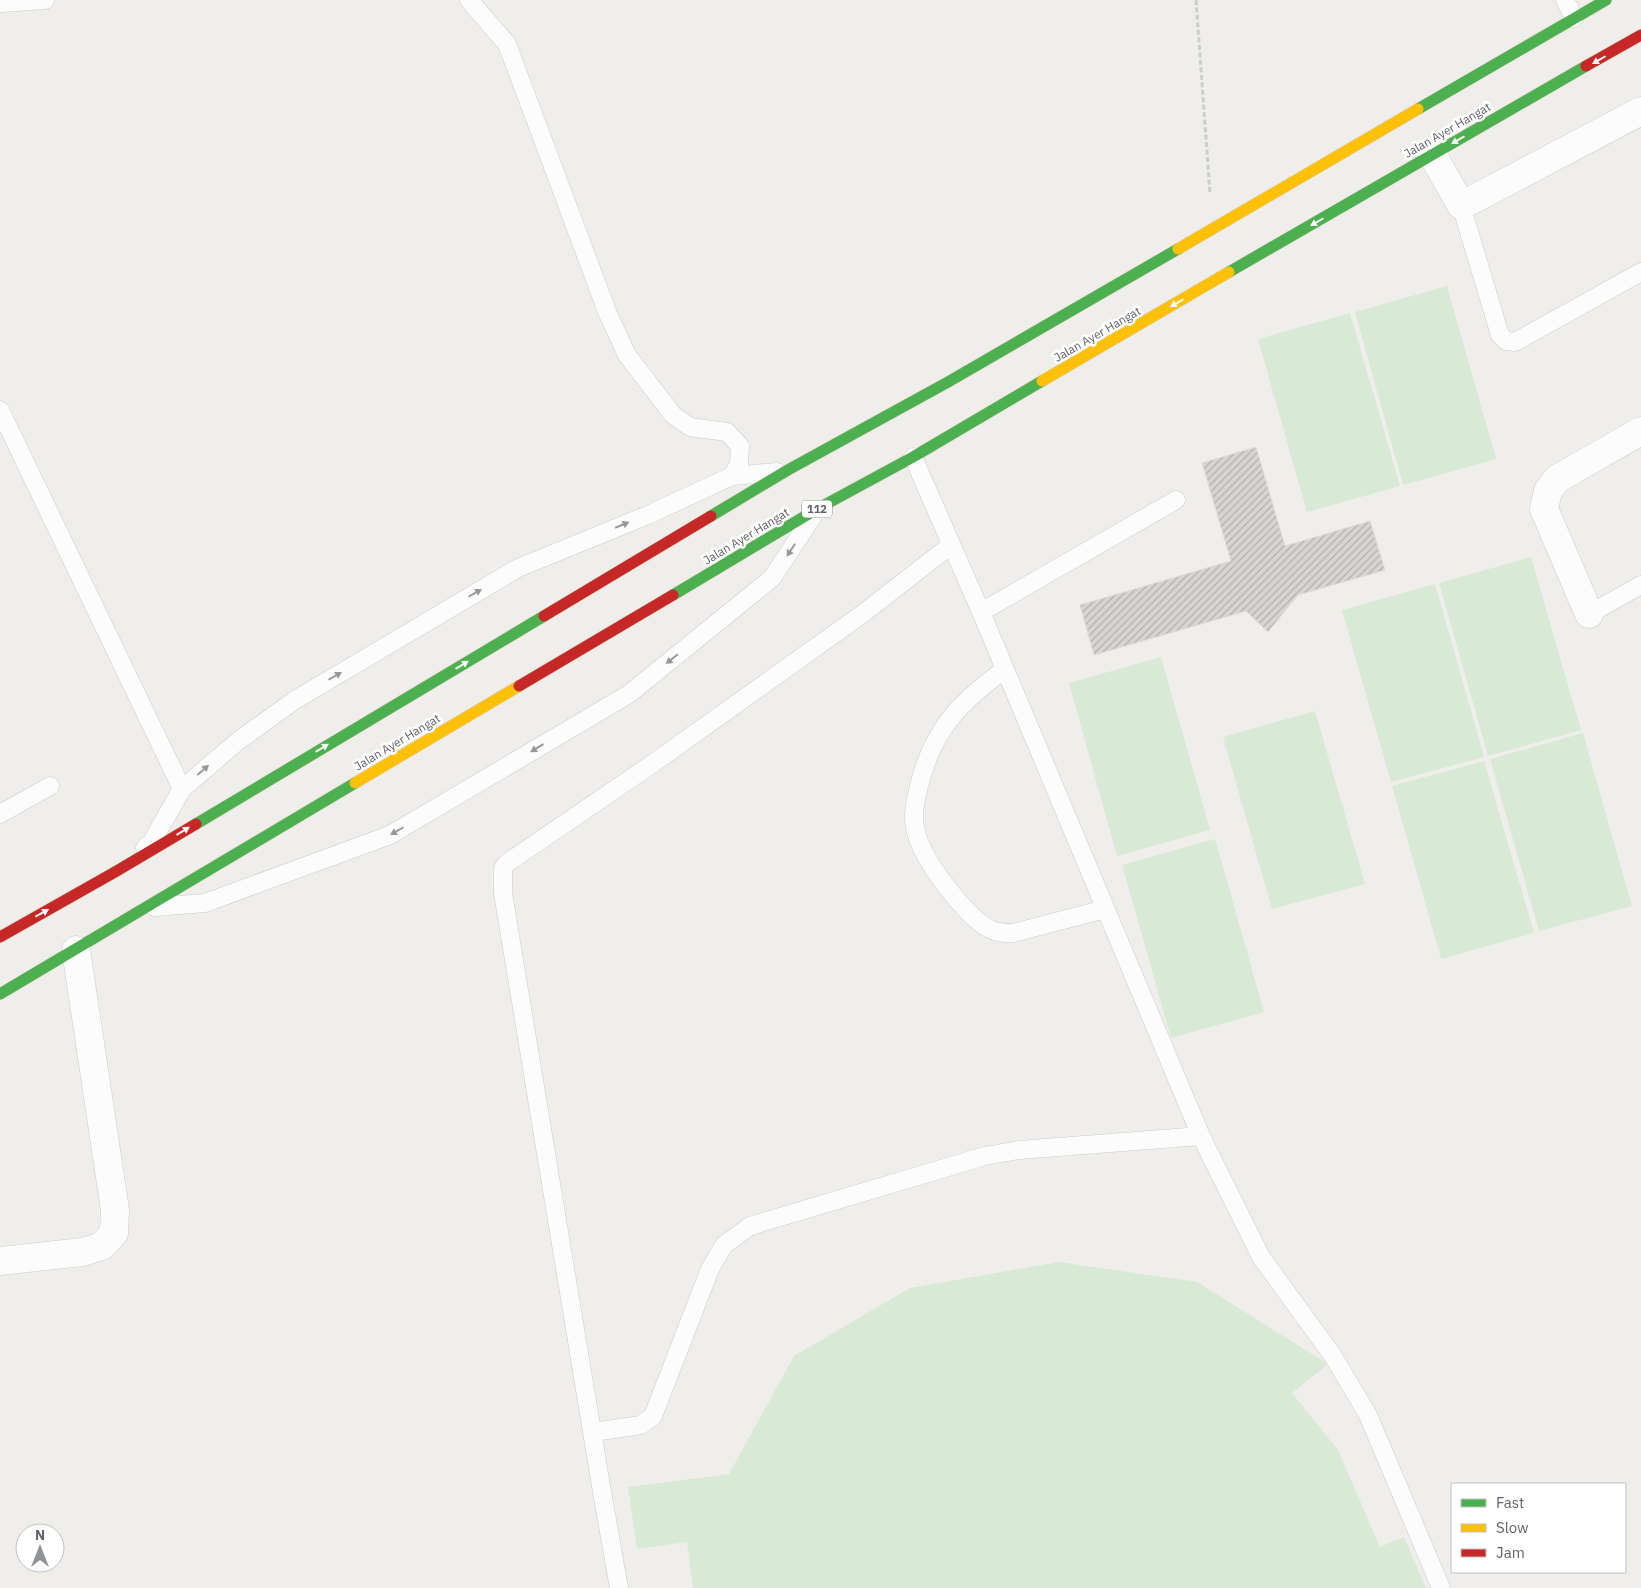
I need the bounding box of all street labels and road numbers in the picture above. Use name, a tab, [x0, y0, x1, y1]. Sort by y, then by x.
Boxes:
street label: Jalan Ayer Hangat	[1401, 99, 1493, 161]
street label: Jalan Ayer Hangat	[1051, 303, 1143, 365]
road number: 112	[802, 500, 832, 518]
street label: Jalan Ayer Hangat	[700, 504, 792, 568]
street label: Jalan Ayer Hangat	[351, 710, 443, 774]

